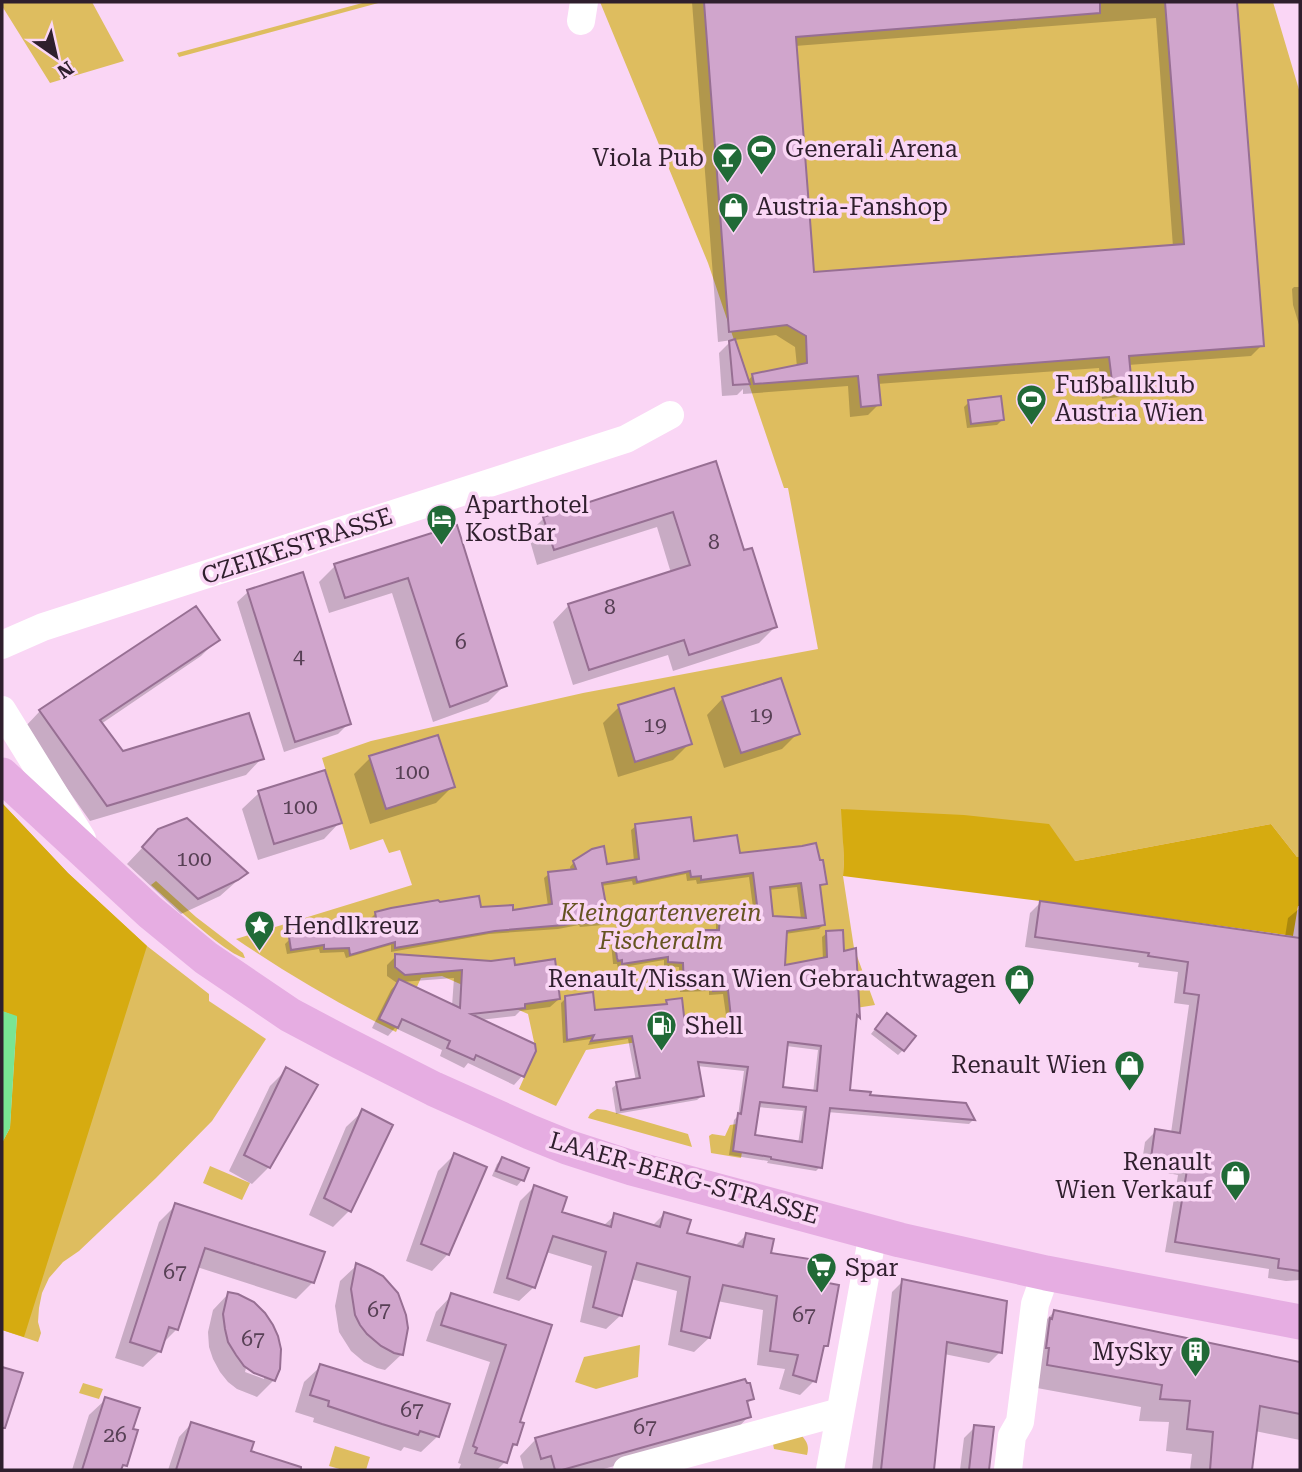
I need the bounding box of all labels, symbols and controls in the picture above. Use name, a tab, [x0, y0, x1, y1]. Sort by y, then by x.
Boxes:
north arrow	[21, 21, 91, 91]
text: N	[52, 56, 78, 84]
sports icon: Generali Arena	[745, 132, 779, 176]
place label: Generali Arena	[785, 135, 958, 163]
bar icon: Viola Pub	[710, 141, 744, 185]
place label: Viola Pub	[592, 144, 704, 172]
shop icon: Austria-Fanshop	[716, 190, 750, 234]
place label: Austria-Fanshop	[756, 193, 948, 221]
place label: Fußballklub Austria Wien	[1055, 371, 1204, 427]
sports icon: Fußballklub Austria Wien	[1015, 382, 1049, 426]
place label: Aparthotel KostBar	[465, 491, 589, 547]
street label: CZEIKESTRASSE	[198, 502, 396, 590]
hotel icon: Aparthotel KostBar	[425, 502, 459, 546]
house number: 8	[708, 530, 720, 554]
house number: 8	[604, 595, 616, 619]
house number: 6	[455, 630, 467, 654]
house number: 4	[293, 645, 305, 669]
house number: 19	[749, 703, 773, 727]
house number: 19	[643, 713, 667, 737]
house number: 100	[394, 760, 430, 784]
house number: 100	[282, 795, 318, 819]
house number: 100	[176, 847, 212, 871]
park label: Kleingartenverein Fischeralm	[559, 899, 762, 955]
place icon: Hendlkreuz	[243, 909, 277, 953]
place label: Hendlkreuz	[283, 912, 418, 940]
shop icon: Renault/Nissan Wien Gebrauchtwagen	[1002, 962, 1036, 1006]
place label: Renault/Nissan Wien Gebrauchtwagen	[548, 965, 996, 993]
fuel station icon: Shell	[645, 1009, 679, 1053]
place label: Shell	[685, 1012, 743, 1040]
shop icon: Renault Wien	[1113, 1048, 1147, 1092]
place label: Renault Wien	[951, 1051, 1107, 1079]
street label: LAAER-BERG-STRASSE	[546, 1126, 822, 1230]
place label: Renault Wien Verkauf	[1055, 1148, 1213, 1204]
shop icon: Renault Wien Verkauf	[1218, 1159, 1252, 1203]
supermarket icon: Spar	[805, 1251, 839, 1295]
place label: Spar	[845, 1254, 898, 1282]
house number: 67	[163, 1260, 187, 1284]
house number: 67	[367, 1298, 391, 1322]
house number: 67	[792, 1303, 816, 1327]
house number: 67	[241, 1327, 265, 1351]
building icon: MySky	[1179, 1335, 1213, 1379]
place label: MySky	[1092, 1338, 1174, 1366]
house number: 67	[400, 1398, 424, 1422]
house number: 67	[633, 1415, 657, 1439]
house number: 26	[103, 1423, 127, 1447]

